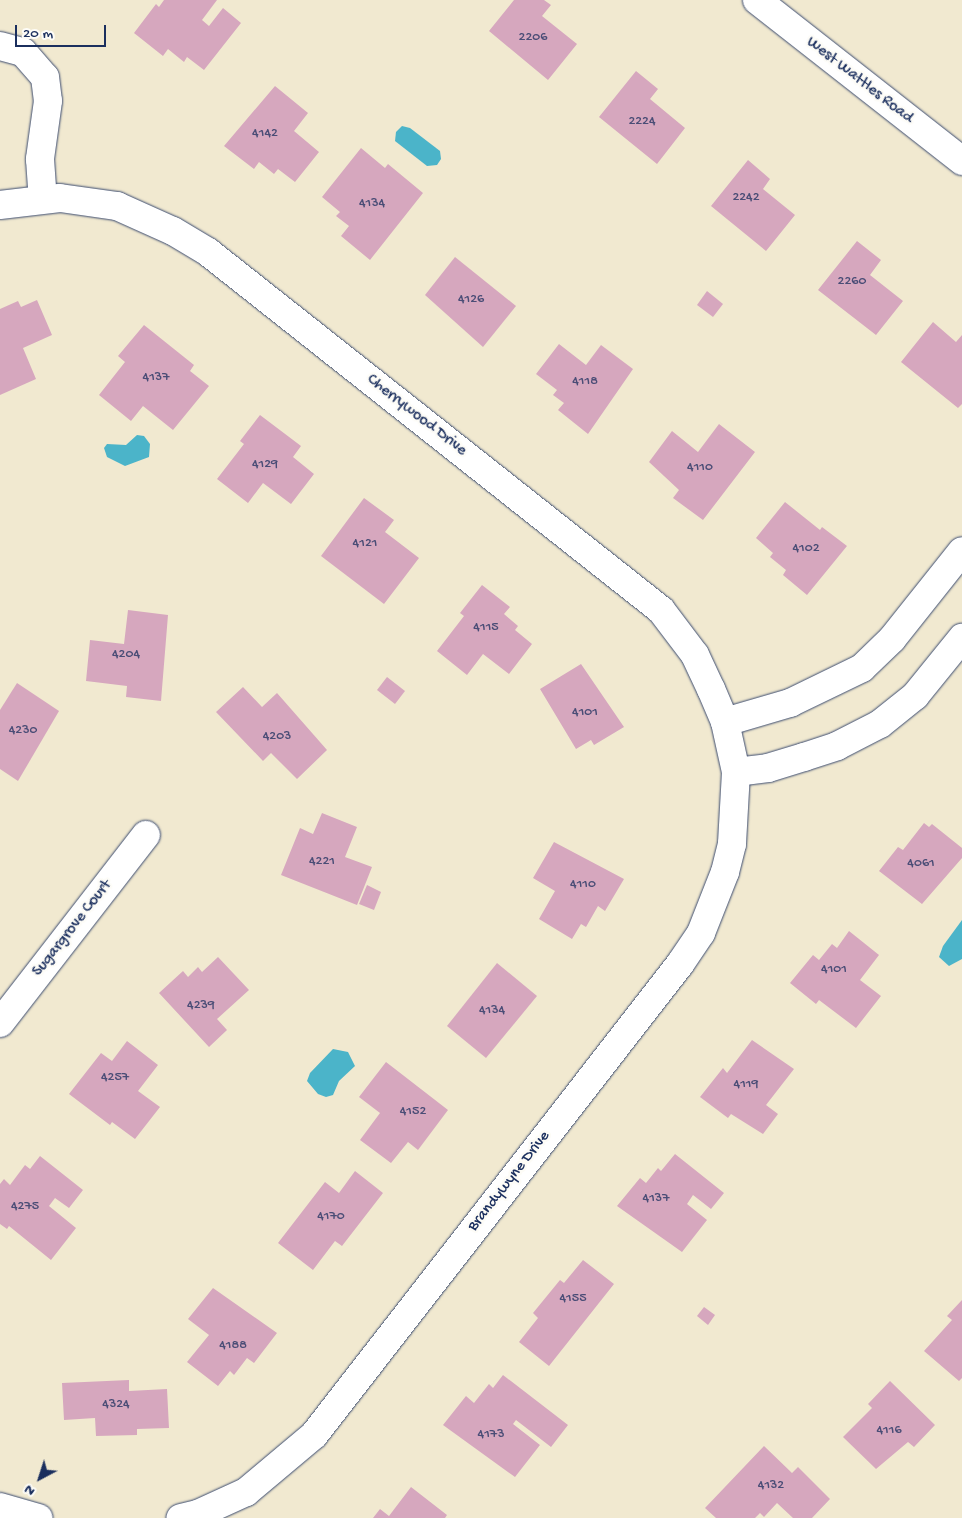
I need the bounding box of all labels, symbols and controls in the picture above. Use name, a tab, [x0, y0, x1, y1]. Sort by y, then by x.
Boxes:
scale bar	[18, 15, 109, 47]
text: 20 m	[23, 25, 53, 43]
house number: 2206	[519, 30, 547, 46]
street label: West Wattles Road	[802, 33, 916, 129]
house number: 2224	[628, 114, 656, 130]
house number: 4142	[252, 126, 278, 142]
house number: 2242	[732, 190, 760, 206]
house number: 4134	[359, 196, 385, 212]
house number: 2260	[838, 274, 866, 290]
house number: 4126	[458, 292, 484, 308]
house number: 4137	[143, 370, 169, 386]
street label: Cherrywood Drive	[362, 371, 470, 461]
house number: 4118	[572, 374, 598, 390]
house number: 4129	[252, 457, 278, 473]
house number: 4110	[687, 460, 713, 476]
house number: 4121	[353, 536, 377, 552]
house number: 4102	[792, 541, 820, 557]
house number: 4115	[473, 620, 499, 636]
house number: 4204	[112, 647, 140, 663]
house number: 4101	[572, 705, 598, 721]
house number: 4230	[9, 723, 37, 739]
house number: 4203	[263, 729, 291, 745]
house number: 4221	[309, 854, 335, 870]
house number: 4061	[907, 856, 935, 872]
street label: Sugargrove Court	[29, 877, 117, 981]
house number: 4110	[570, 877, 596, 893]
house number: 4101	[821, 962, 847, 978]
house number: 4239	[187, 998, 215, 1014]
house number: 4134	[479, 1003, 505, 1019]
house number: 4257	[101, 1070, 129, 1086]
house number: 4119	[734, 1077, 758, 1093]
house number: 4152	[400, 1104, 426, 1120]
street label: Brandywyne Drive	[465, 1128, 555, 1236]
house number: 4137	[643, 1191, 669, 1207]
house number: 4275	[11, 1199, 39, 1215]
house number: 4170	[317, 1209, 345, 1225]
house number: 4155	[559, 1291, 587, 1307]
house number: 4188	[219, 1338, 247, 1354]
house number: 4324	[102, 1397, 130, 1413]
house number: 4116	[876, 1423, 902, 1439]
house number: 4173	[478, 1427, 504, 1443]
north arrow	[15, 1453, 65, 1503]
house number: 4132	[758, 1478, 784, 1494]
text: N	[21, 1480, 39, 1499]

